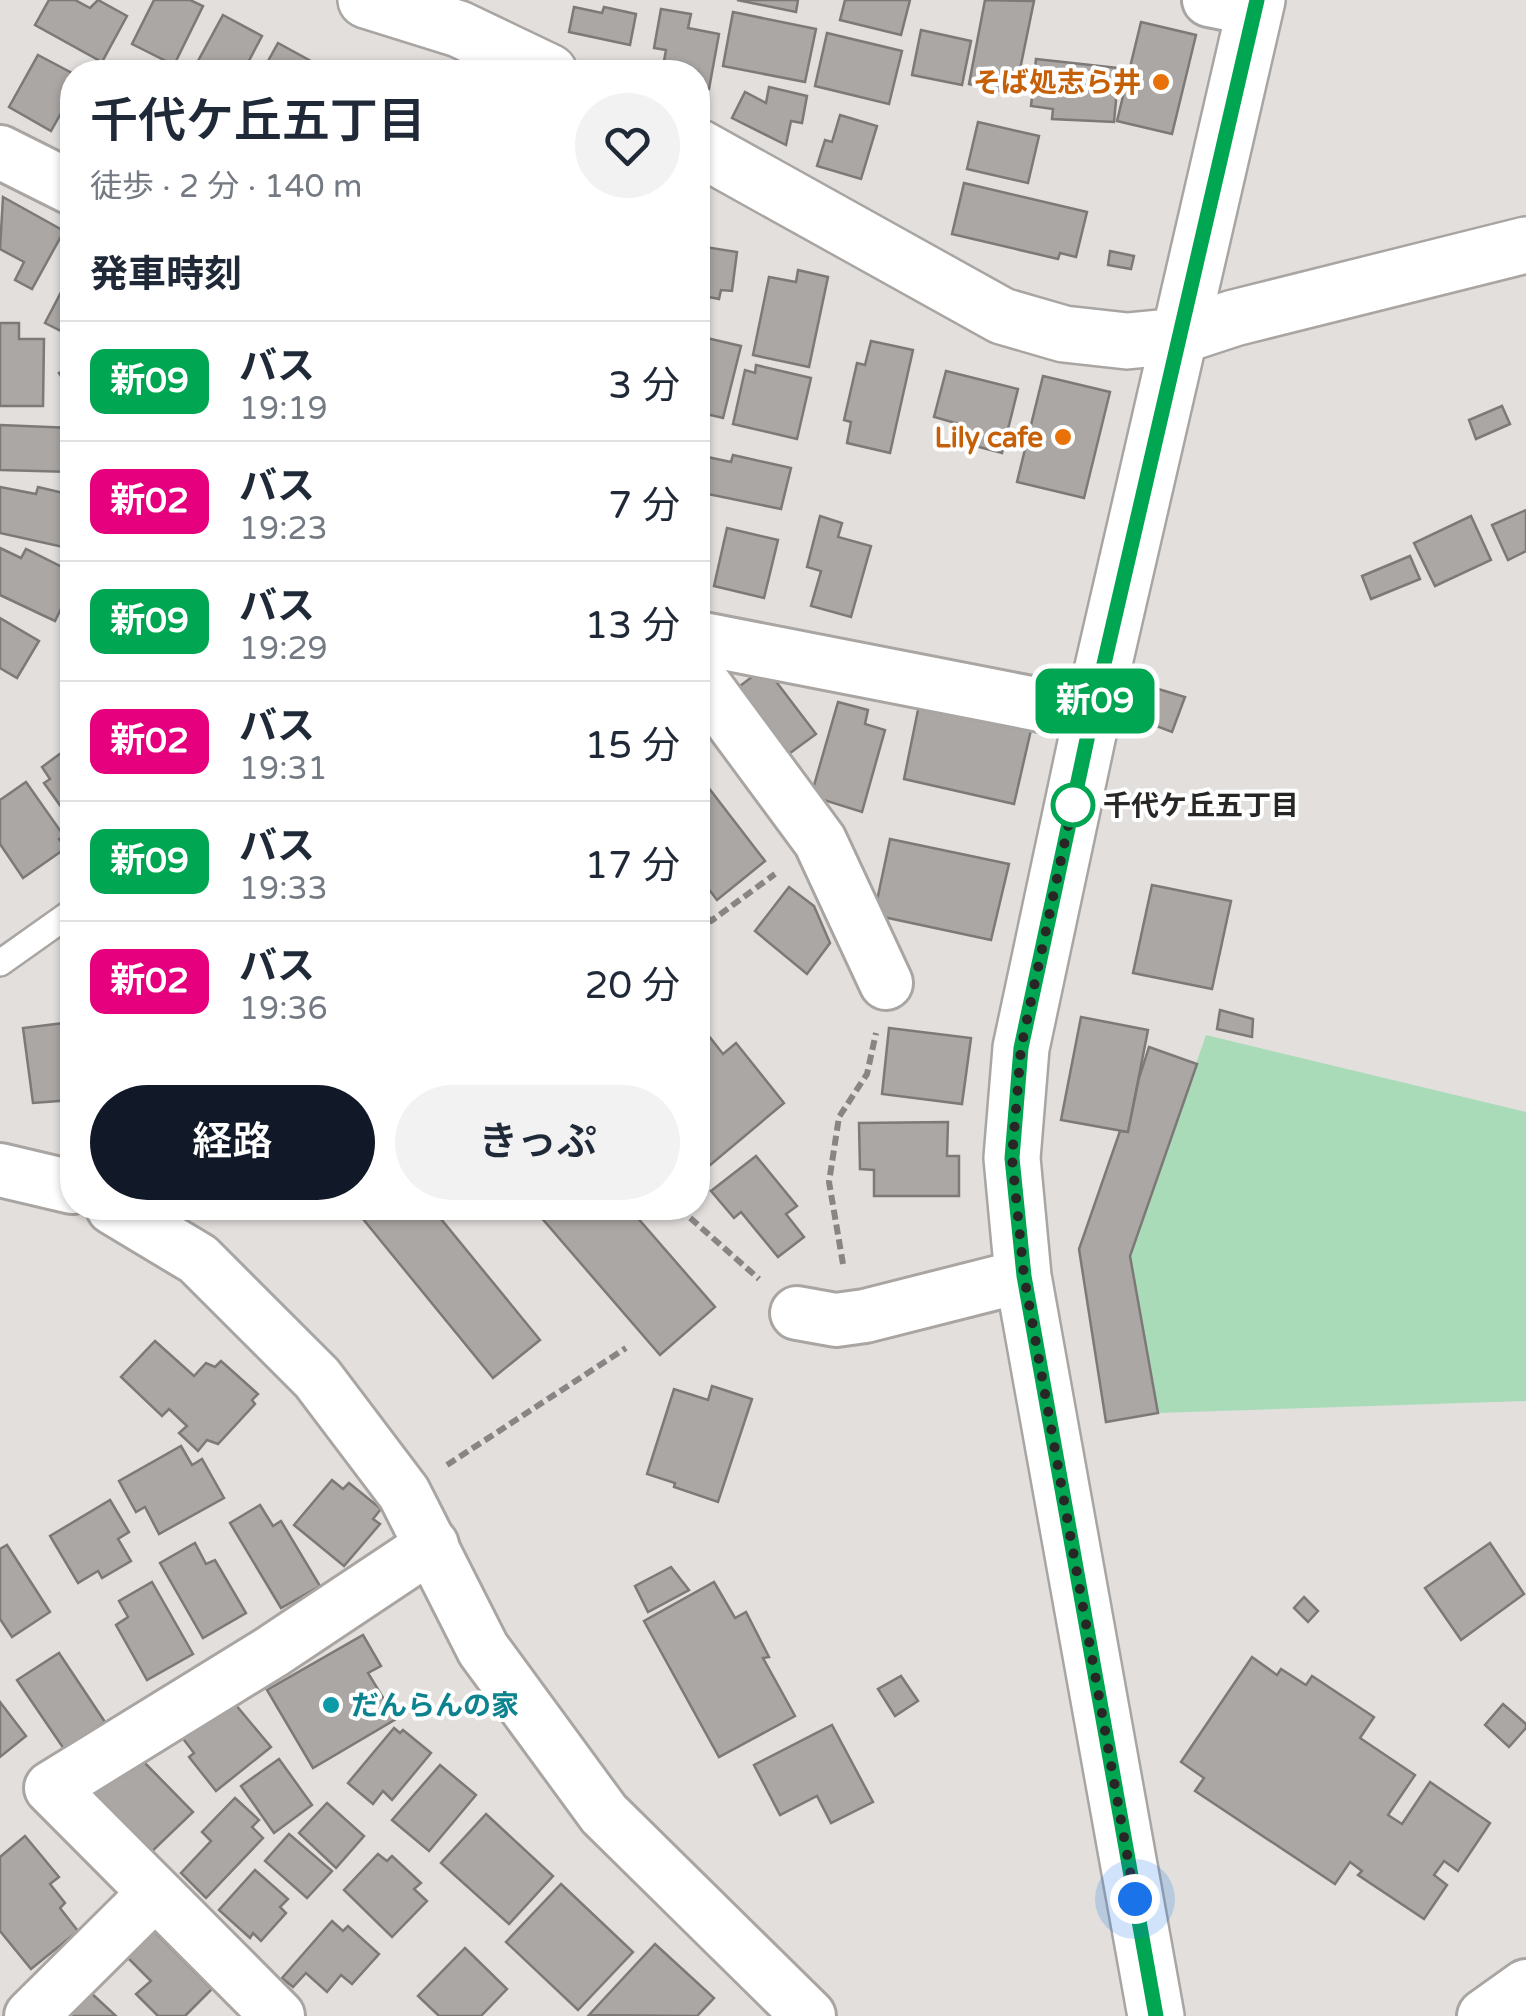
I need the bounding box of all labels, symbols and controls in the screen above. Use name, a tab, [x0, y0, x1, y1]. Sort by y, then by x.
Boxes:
place label: そば処志ら井	[973, 66, 1141, 100]
marker: そば処志ら井	[1150, 71, 1172, 93]
text: 千代ケ丘五丁目	[90, 93, 426, 151]
button: heart	[575, 93, 680, 198]
text: 徒歩 · 2 分 · 140 m	[90, 168, 362, 206]
text: 発車時刻	[90, 252, 242, 298]
text: バス	[239, 344, 315, 390]
text: 新09	[110, 360, 189, 402]
text: 3 分	[608, 363, 680, 409]
text: 19:19	[239, 390, 328, 428]
place label: Lily cafe	[935, 421, 1043, 455]
marker: Lily cafe	[1052, 426, 1074, 448]
text: バス	[239, 464, 315, 510]
text: 新02	[110, 480, 189, 522]
text: 7 分	[608, 483, 680, 529]
text: 19:23	[239, 510, 328, 548]
text: バス	[239, 584, 315, 630]
text: 新09	[110, 600, 189, 642]
text: 13 分	[584, 603, 680, 649]
text: 19:29	[239, 630, 328, 668]
line badge: 新09	[1038, 668, 1152, 734]
text: 新09	[1056, 680, 1134, 722]
text: バス	[239, 704, 315, 750]
text: 新02	[110, 720, 189, 762]
text: 15 分	[584, 723, 680, 769]
text: 19:31	[239, 750, 328, 788]
marker: 千代ケ丘五丁目	[1052, 784, 1094, 826]
place label: 千代ケ丘五丁目	[1103, 789, 1299, 823]
text: バス	[239, 824, 315, 870]
text: 新09	[110, 840, 189, 882]
text: 17 分	[584, 843, 680, 889]
text: 19:33	[239, 870, 328, 908]
text: バス	[239, 944, 315, 990]
text: 新02	[110, 960, 189, 1002]
text: 20 分	[584, 963, 680, 1009]
text: 19:36	[239, 990, 328, 1028]
button: 経路	[90, 1085, 375, 1200]
button: きっぷ	[395, 1085, 680, 1200]
place label: だんらんの家	[351, 1689, 519, 1723]
marker: だんらんの家	[320, 1694, 342, 1716]
your location	[1110, 1874, 1160, 1924]

